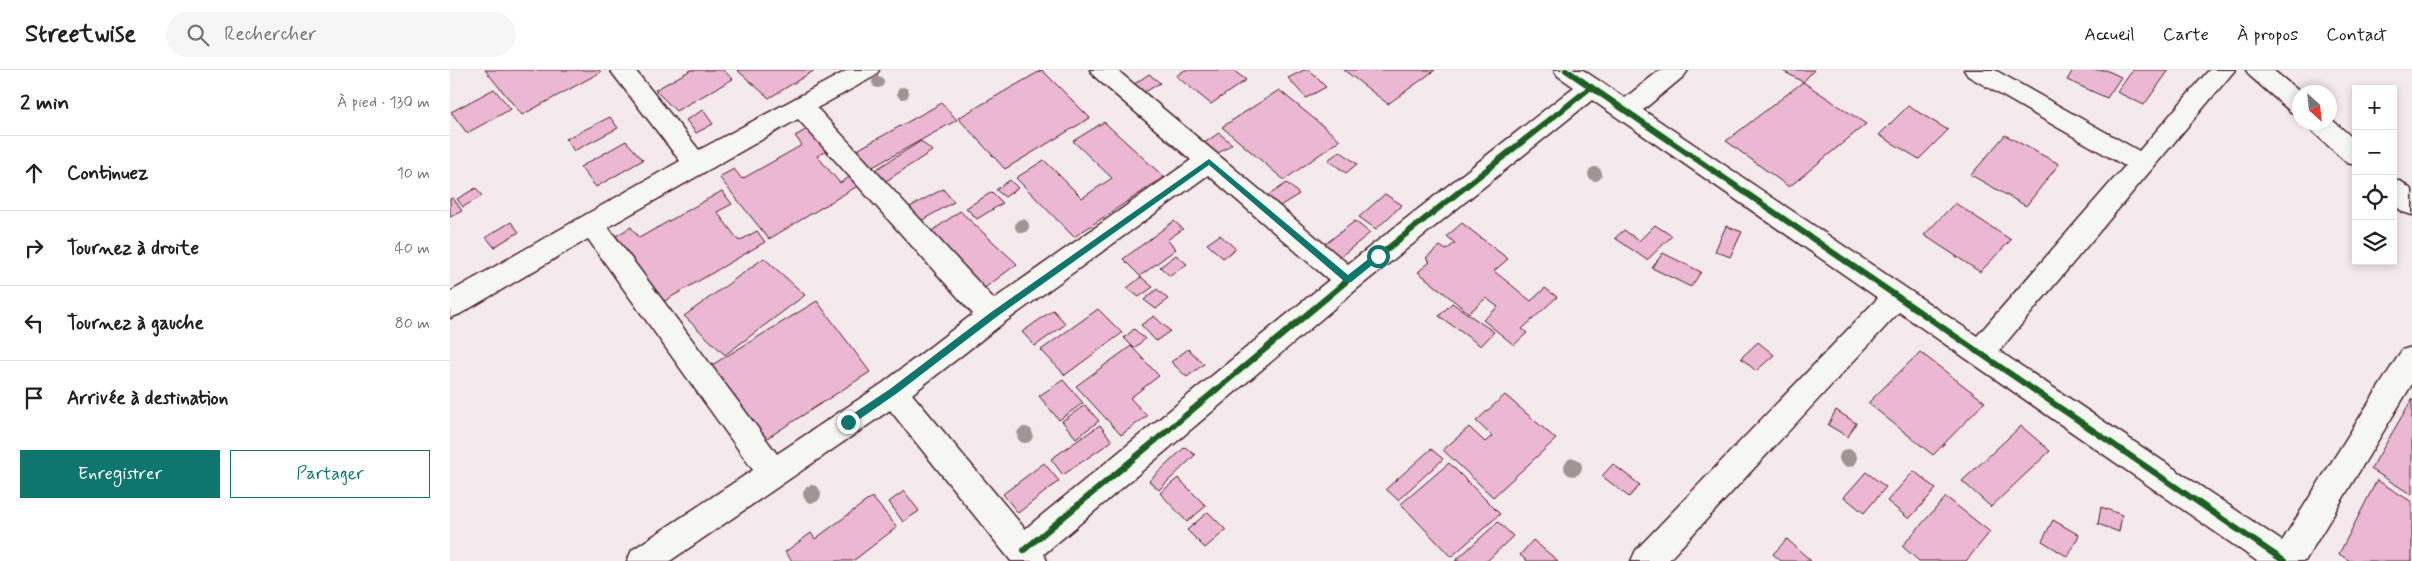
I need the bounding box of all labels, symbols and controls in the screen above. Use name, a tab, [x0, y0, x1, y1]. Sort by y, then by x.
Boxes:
search box	[166, 12, 516, 57]
text: Streetwise	[25, 19, 136, 50]
icon: search	[184, 21, 212, 49]
text: Rechercher	[224, 22, 317, 47]
text: Accueil	[2084, 23, 2135, 47]
text: Carte	[2163, 23, 2209, 47]
text: À propos	[2237, 23, 2298, 47]
text: Contact	[2326, 23, 2387, 47]
north arrow	[2292, 85, 2337, 130]
map controls	[2352, 85, 2397, 265]
button: +	[2352, 85, 2397, 130]
text: 2 min	[20, 89, 69, 117]
text: À pied · 130 m	[337, 92, 430, 113]
button: −	[2352, 130, 2397, 175]
icon: ahead	[20, 159, 48, 187]
text: Continuez	[67, 161, 148, 186]
text: 10 m	[397, 163, 430, 184]
button: locate	[2352, 175, 2397, 220]
button: layers	[2352, 220, 2397, 265]
icon: right	[20, 234, 48, 262]
text: Tournez à droite	[67, 236, 199, 261]
text: 40 m	[394, 238, 430, 259]
route start	[1367, 245, 1390, 268]
icon: left	[20, 309, 48, 337]
text: Tournez à gauche	[67, 311, 204, 336]
text: 80 m	[395, 313, 430, 334]
icon: arrive	[20, 384, 48, 412]
text: Arrivée à destination	[67, 386, 228, 411]
route end	[837, 411, 860, 434]
button: Enregistrer	[20, 450, 220, 498]
button: Partager	[230, 450, 430, 498]

